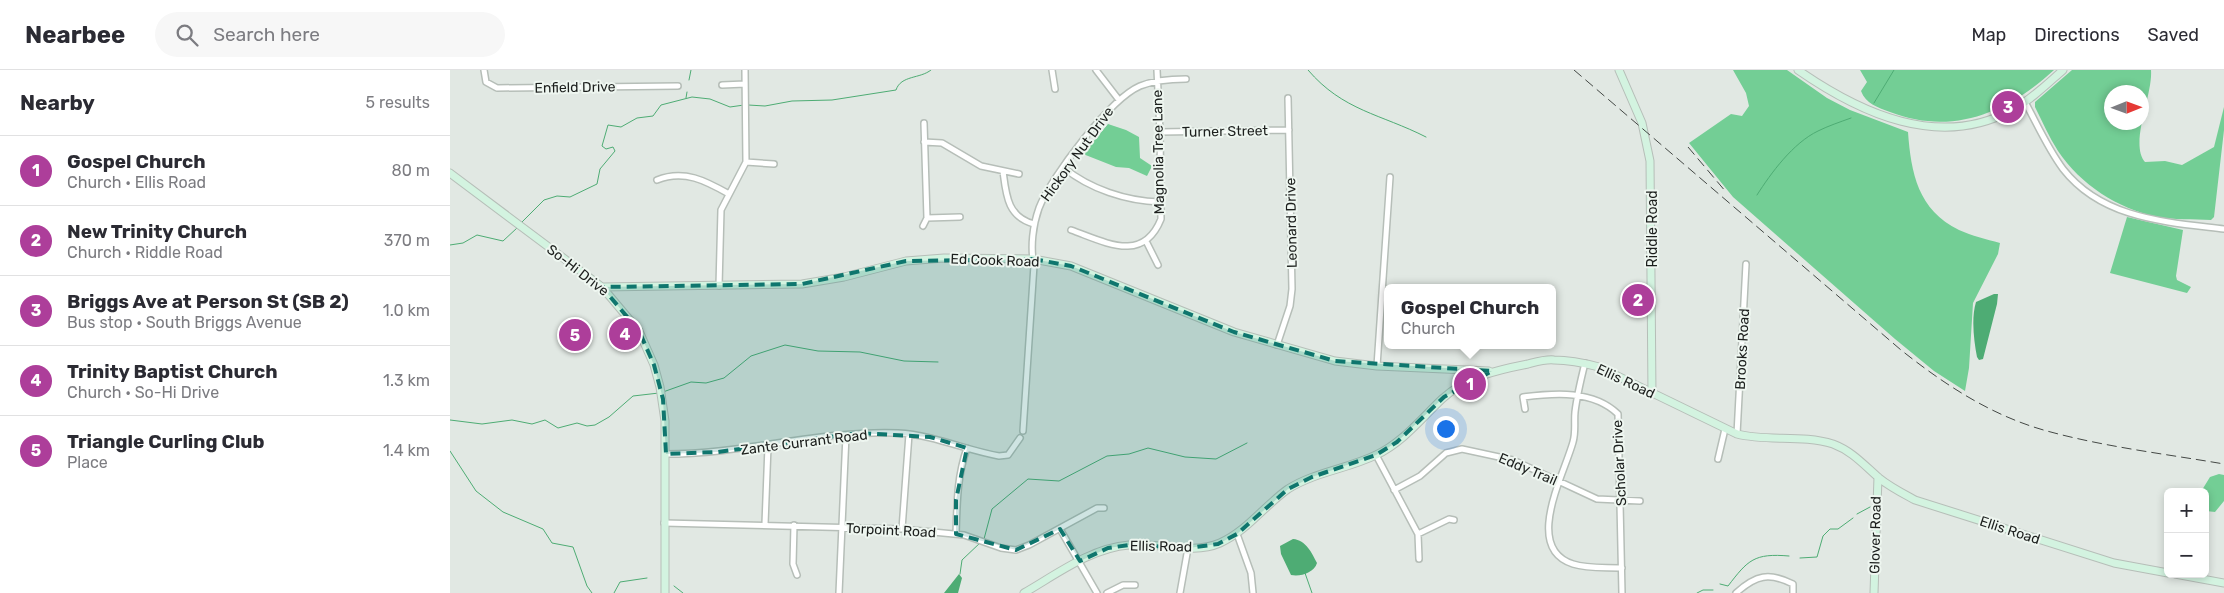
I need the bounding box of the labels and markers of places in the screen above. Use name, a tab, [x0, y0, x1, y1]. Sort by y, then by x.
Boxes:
pin: 3	[1992, 88, 2024, 126]
pin: 2	[1622, 281, 1654, 319]
pin: 4	[609, 315, 641, 353]
pin: 5	[559, 316, 591, 354]
pin: 1	[1454, 365, 1486, 403]

